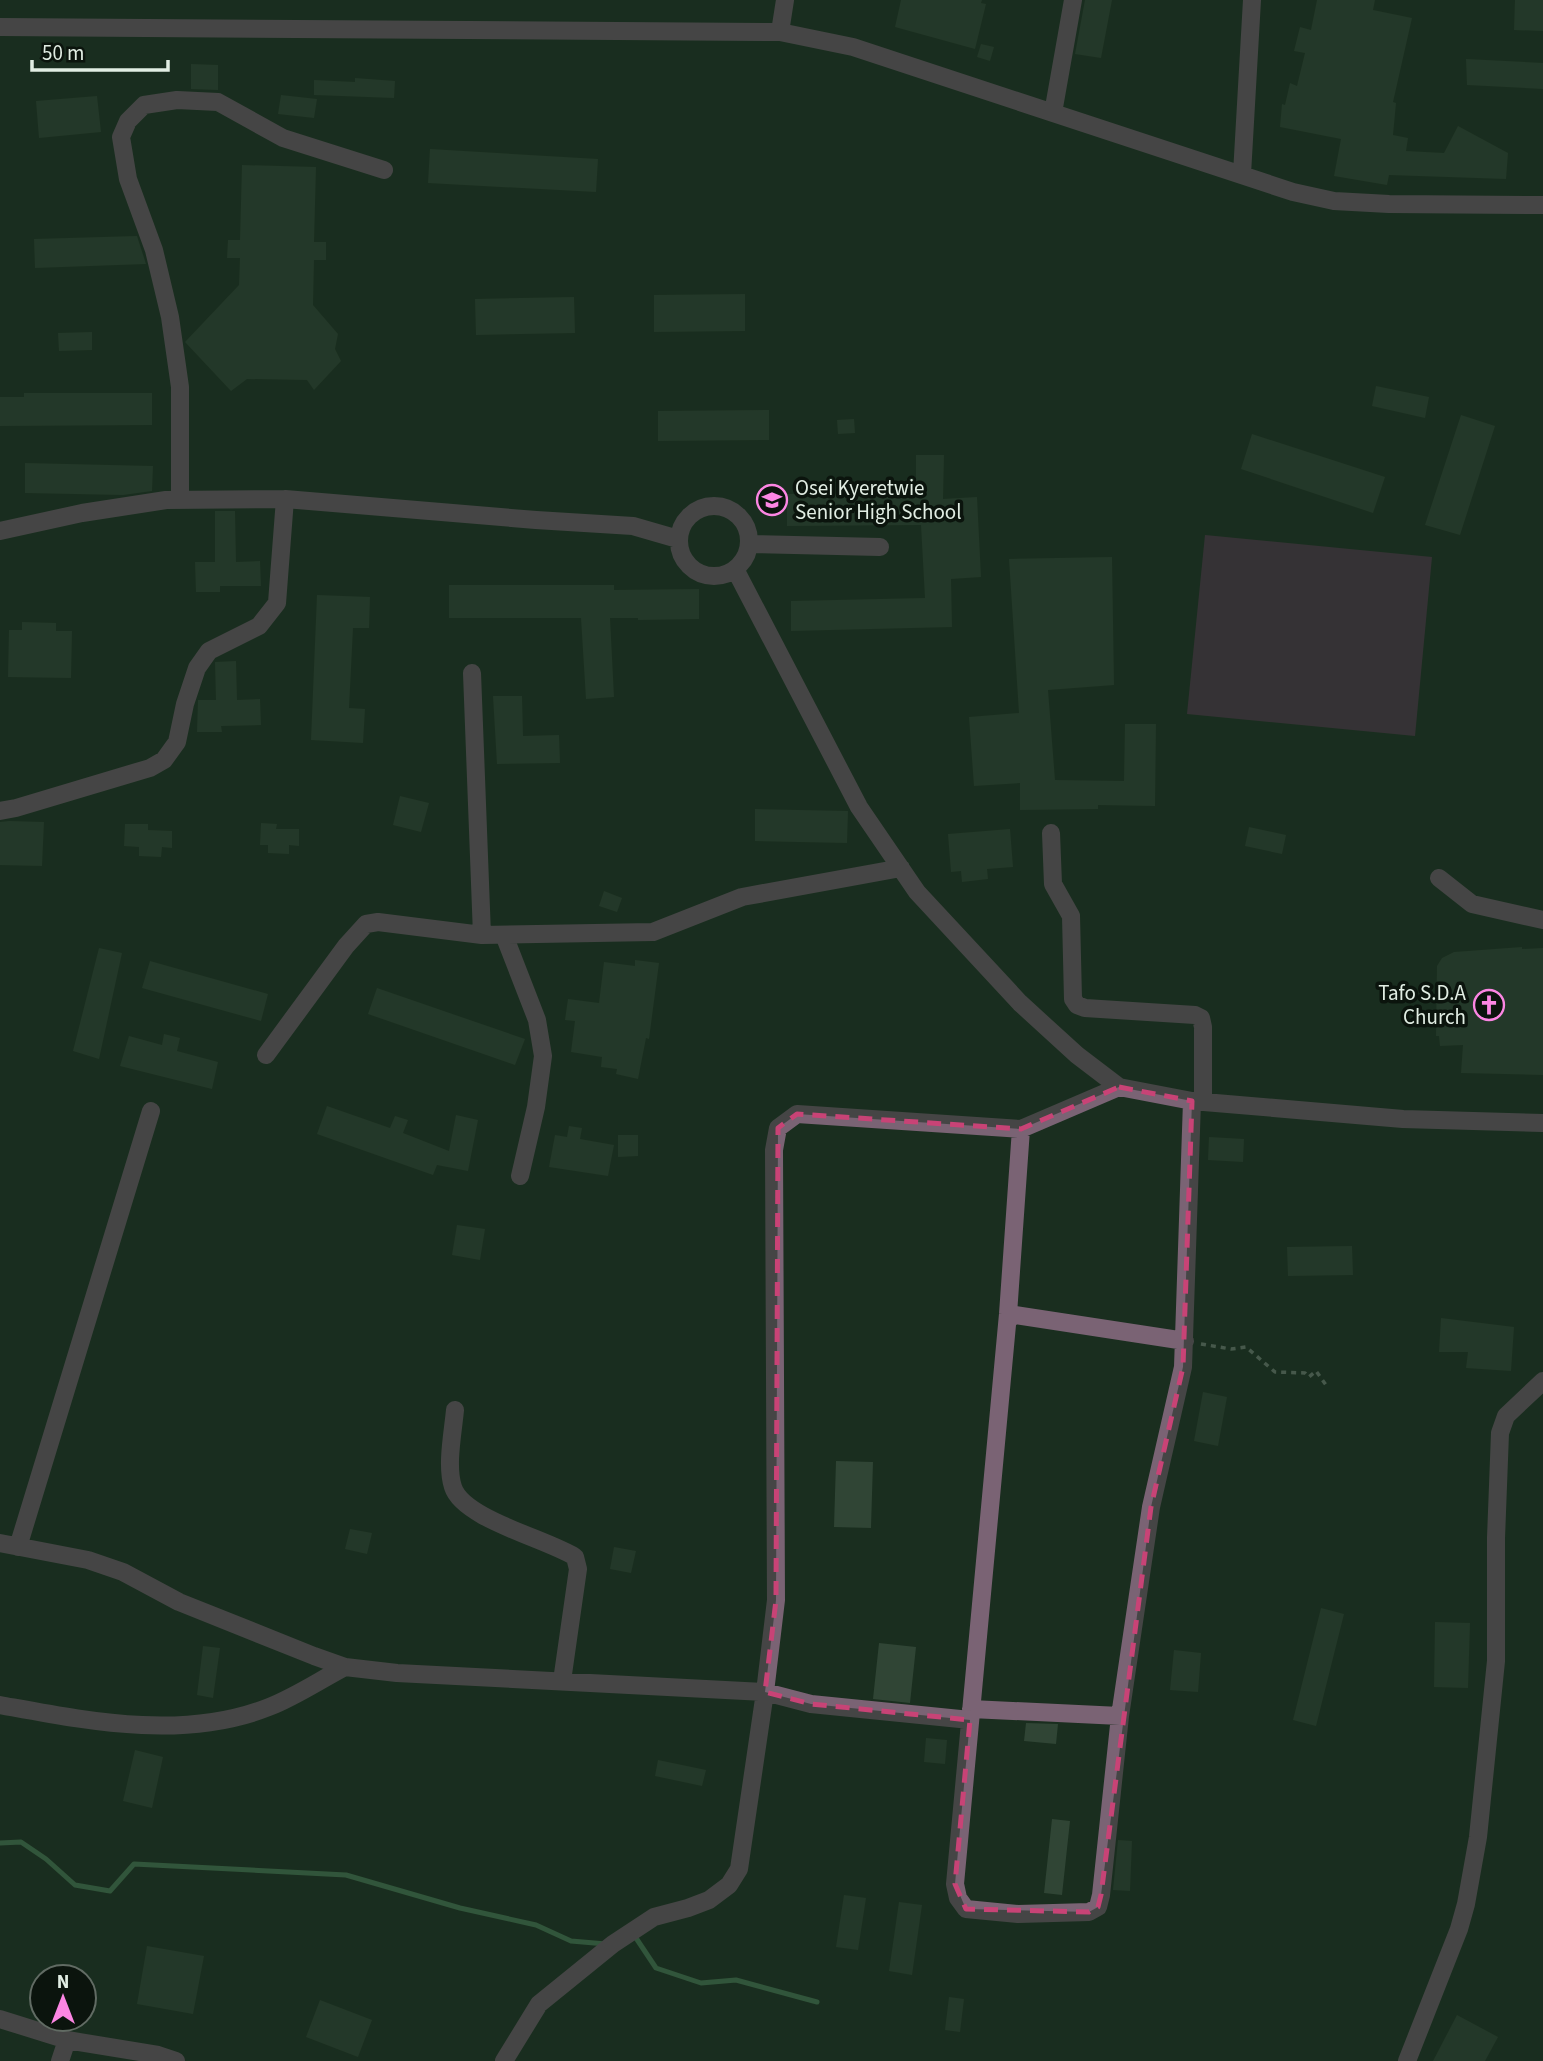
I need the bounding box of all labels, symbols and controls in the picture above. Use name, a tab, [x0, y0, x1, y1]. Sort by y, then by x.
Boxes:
scale bar	[32, 28, 168, 72]
text: 50 m	[42, 38, 84, 68]
place label: Osei Kyeretwie Senior High School	[795, 473, 962, 527]
school or university icon: Osei Kyeretwie Senior High School	[755, 483, 789, 517]
place label: Tafo S.D.A Church	[1378, 978, 1467, 1032]
church icon: Tafo S.D.A Church	[1472, 988, 1506, 1022]
north arrow	[28, 1963, 98, 2033]
text: N	[57, 1969, 69, 1996]

